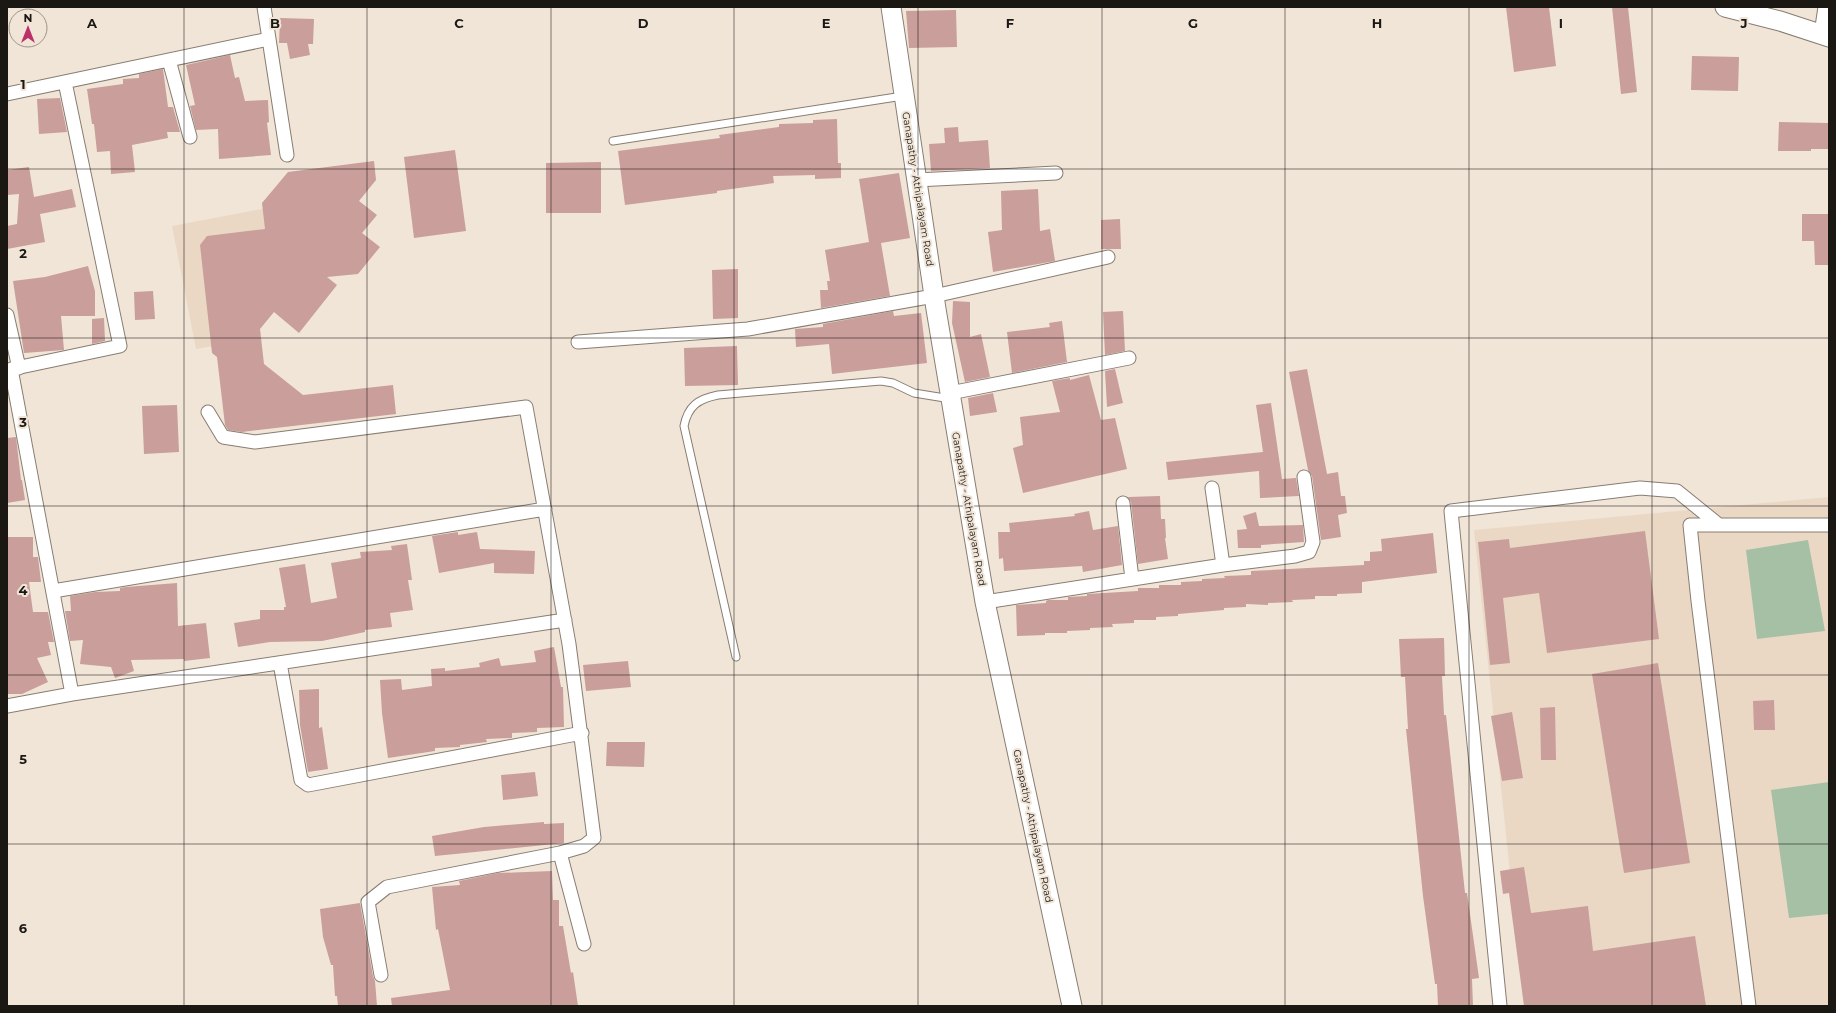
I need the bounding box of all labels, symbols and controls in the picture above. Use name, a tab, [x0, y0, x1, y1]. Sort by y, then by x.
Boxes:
north arrow	[8, 8, 48, 48]
text: N	[24, 11, 32, 25]
text: A	[86, 15, 98, 31]
text: B	[270, 15, 280, 31]
text: C	[454, 15, 464, 31]
text: D	[638, 15, 649, 31]
text: E	[822, 15, 831, 31]
text: F	[1006, 15, 1014, 31]
text: G	[1188, 15, 1198, 31]
text: H	[1372, 15, 1382, 31]
text: I	[1559, 15, 1563, 31]
text: J	[1739, 15, 1748, 31]
text: 1	[20, 76, 26, 92]
street label: Ganapathy - Athipalayam Road	[899, 111, 937, 267]
text: 2	[19, 245, 27, 261]
text: 3	[18, 414, 27, 430]
street label: Ganapathy - Athipalayam Road	[949, 431, 989, 587]
text: 4	[19, 582, 28, 598]
street label: Ganapathy - Athipalayam Road	[1010, 748, 1056, 904]
text: 5	[19, 751, 27, 767]
text: 6	[19, 920, 28, 936]

